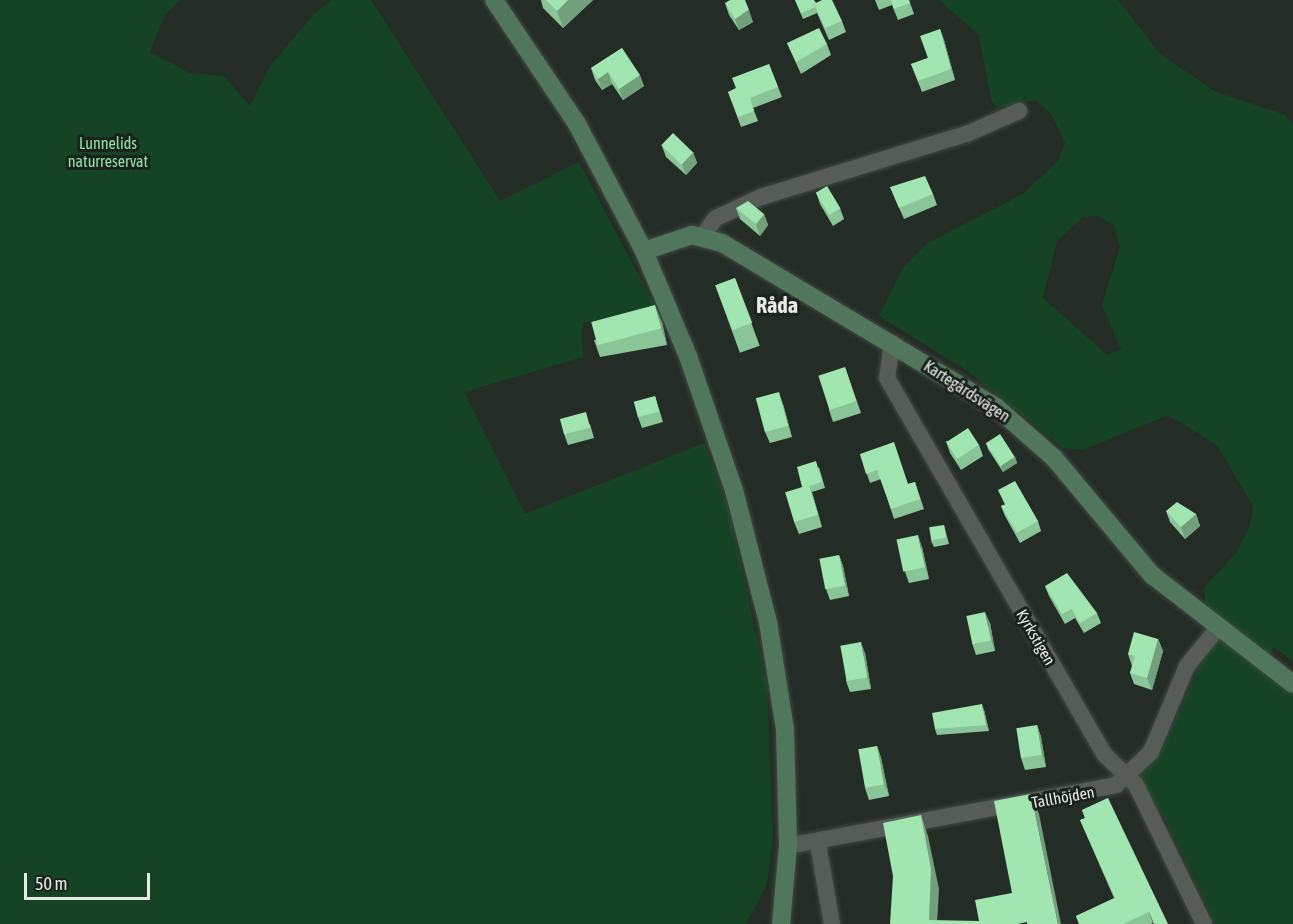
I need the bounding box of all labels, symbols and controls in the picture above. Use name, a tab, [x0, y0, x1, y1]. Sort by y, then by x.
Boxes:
park label: Lunnelids naturreservat	[68, 133, 148, 171]
district label: Råda	[756, 293, 798, 319]
street label: Kartegårdsvägen	[920, 356, 1014, 426]
street label: Kyrkstigen	[1012, 606, 1060, 668]
street label: Tallhöjden	[1030, 782, 1096, 812]
scale bar	[27, 861, 153, 899]
text: 50 m	[35, 873, 67, 894]

